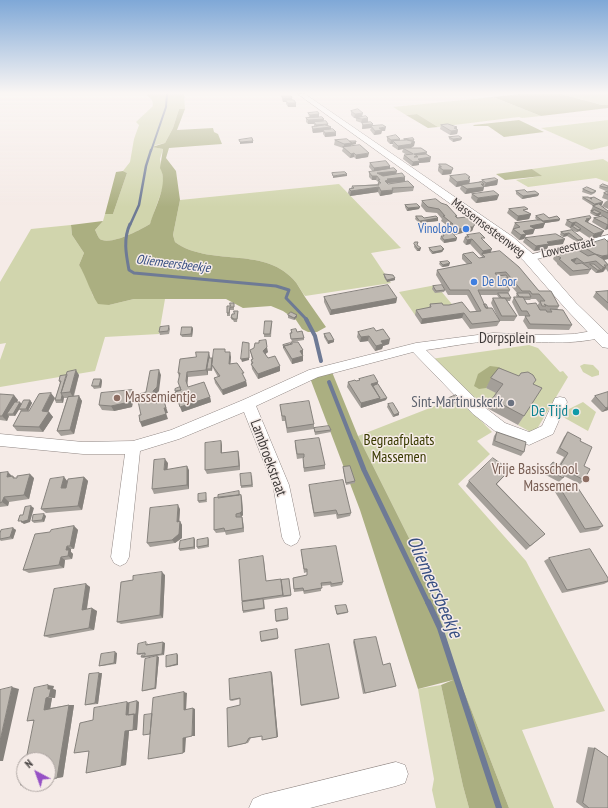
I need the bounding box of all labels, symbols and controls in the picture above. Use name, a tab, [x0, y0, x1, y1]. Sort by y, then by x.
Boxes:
street label: Massemsesteenweg	[448, 195, 528, 261]
place label: Vinolobo	[418, 221, 458, 237]
marker: Vinolobo	[461, 224, 471, 234]
street label: Loweestraat	[540, 234, 596, 262]
water label: Oliemeersbeekje	[135, 252, 211, 276]
place label: De Loor	[482, 274, 517, 290]
marker: De Loor	[469, 277, 479, 287]
street label: Dorpsplein	[479, 330, 535, 348]
place label: Massemientje	[125, 389, 196, 407]
marker: Massemientje	[112, 393, 122, 403]
place label: Sint-Martinuskerk	[411, 394, 503, 412]
marker: Sint-Martinuskerk	[506, 398, 516, 408]
place label: De Tijd	[531, 403, 568, 421]
marker: De Tijd	[571, 407, 581, 417]
street label: Lambroekstraat	[246, 417, 290, 499]
park label: Begraafplaats Massemen	[364, 432, 434, 467]
place label: Vrije Basisschool Massemen	[492, 461, 578, 496]
marker: Vrije Basisschool Massemen	[581, 474, 591, 484]
water label: Oliemeersbeekje	[401, 532, 467, 642]
north arrow	[16, 752, 56, 792]
text: N	[22, 756, 36, 771]

